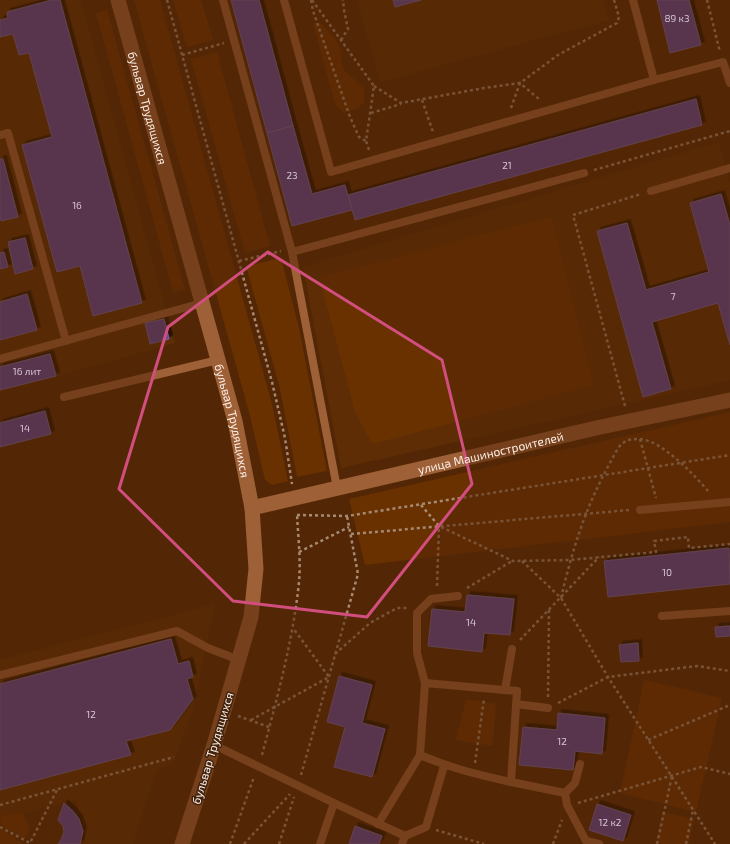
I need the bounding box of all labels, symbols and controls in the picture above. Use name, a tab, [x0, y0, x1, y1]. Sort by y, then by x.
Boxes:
house number: 89 к3	[665, 12, 689, 24]
street label: бульвар Трудящихся	[126, 50, 170, 166]
house number: 21	[502, 159, 512, 171]
house number: 23	[286, 169, 298, 181]
house number: 16	[72, 199, 82, 211]
house number: 7	[670, 290, 676, 302]
street label: бульвар Трудящихся	[212, 362, 253, 479]
house number: 16 лит	[13, 365, 41, 377]
house number: 14	[20, 422, 30, 434]
street label: улица Машиностроителей	[416, 429, 565, 477]
house number: 10	[662, 566, 672, 578]
house number: 14	[466, 616, 476, 628]
street label: бульвар Трудящихся	[188, 690, 237, 806]
house number: 12	[86, 708, 96, 720]
house number: 12	[557, 735, 567, 747]
house number: 12 к2	[599, 816, 622, 828]

